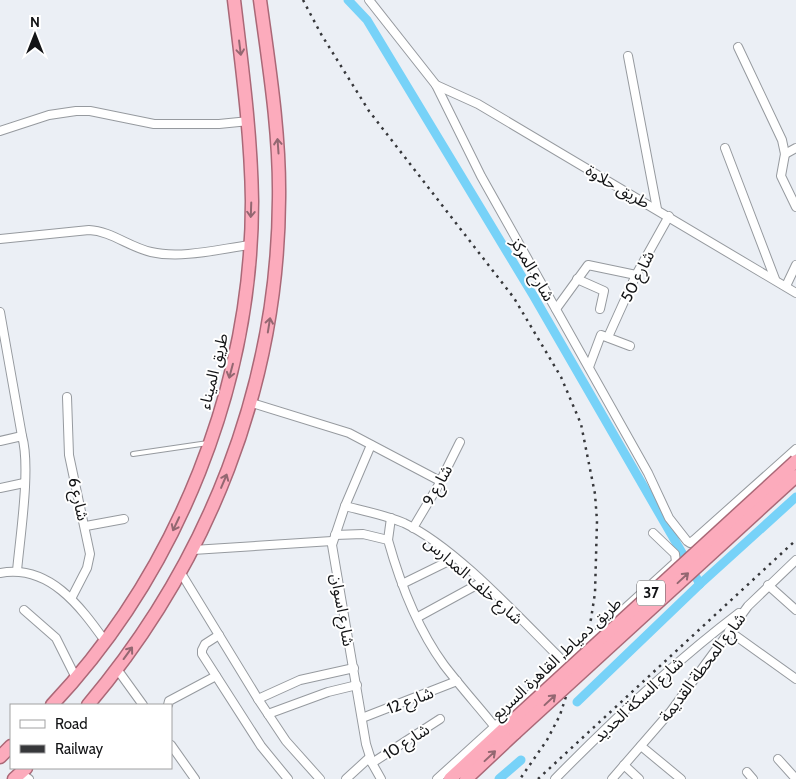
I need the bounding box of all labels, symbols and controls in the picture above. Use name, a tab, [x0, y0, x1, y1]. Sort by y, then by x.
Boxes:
north arrow	[10, 10, 60, 60]
text: N	[30, 13, 40, 31]
one-way arrow	[235, 40, 245, 56]
one-way arrow	[273, 138, 282, 154]
street label: طريق حلاوة	[582, 161, 653, 213]
one-way arrow	[247, 202, 256, 218]
street label: شارع المركز	[504, 233, 558, 306]
street label: شارع 50	[617, 248, 661, 306]
one-way arrow	[264, 317, 274, 333]
street label: طريق الميناء	[195, 331, 233, 411]
one-way arrow	[226, 363, 235, 379]
street label: شارع 9	[418, 461, 459, 510]
one-way arrow	[220, 474, 230, 489]
street label: شارع 6	[61, 476, 93, 523]
one-way arrow	[171, 516, 180, 531]
street label: شارع خلف المدارس	[419, 532, 527, 631]
street label: شارع اسوان	[324, 572, 358, 648]
one-way arrow	[676, 572, 689, 584]
road number: 37	[637, 580, 665, 606]
street label: طريق دمياط, القاهرة السريع	[488, 593, 627, 726]
street label: شارع المحطة القديمة	[655, 609, 752, 727]
one-way arrow	[123, 646, 133, 660]
street label: شارع السكة الحديد	[590, 653, 689, 748]
street label: شارع 12	[384, 683, 437, 721]
one-way arrow	[544, 694, 557, 706]
legend	[10, 704, 172, 769]
text: Road	[55, 715, 88, 733]
street label: شارع 10	[380, 720, 435, 766]
text: Railway	[55, 740, 104, 758]
one-way arrow	[484, 750, 497, 762]

